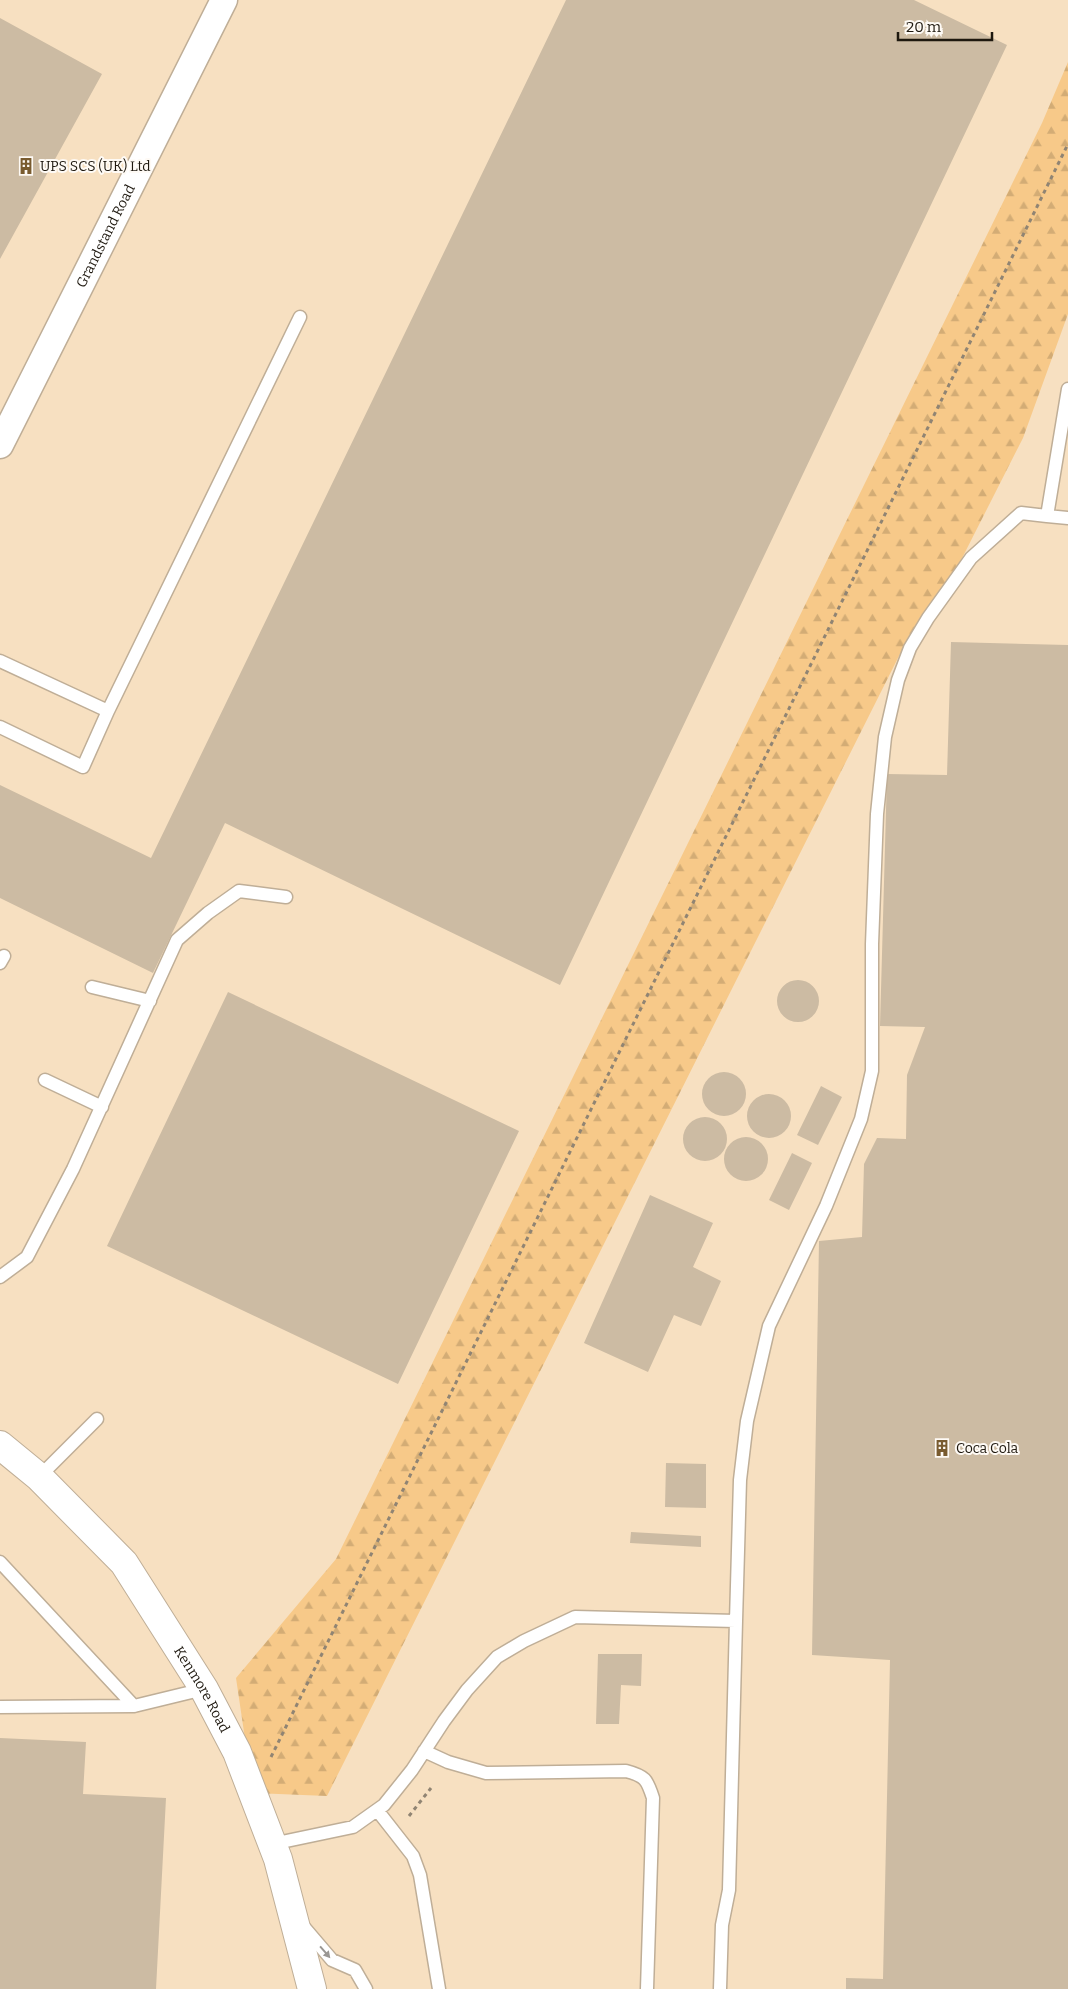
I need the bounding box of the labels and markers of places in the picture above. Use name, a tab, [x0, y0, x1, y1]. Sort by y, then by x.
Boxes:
building icon: UPS SCS (UK) Ltd	[16, 156, 36, 176]
place label: UPS SCS (UK) Ltd	[40, 158, 151, 175]
building icon: Coca Cola	[932, 1438, 952, 1458]
place label: Coca Cola	[956, 1440, 1019, 1457]

